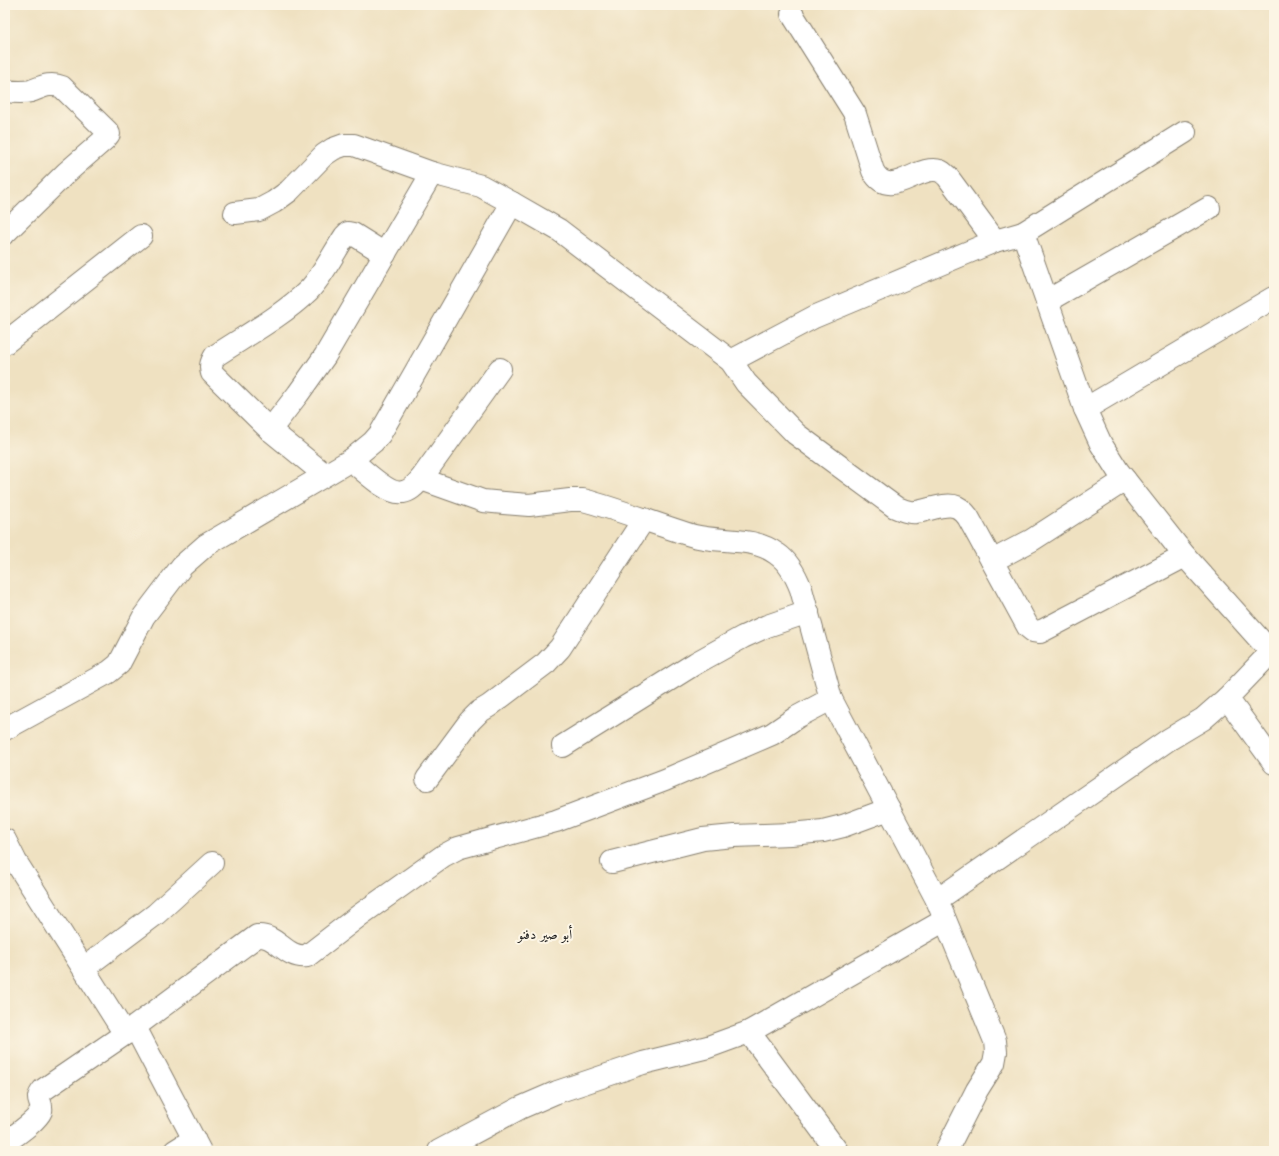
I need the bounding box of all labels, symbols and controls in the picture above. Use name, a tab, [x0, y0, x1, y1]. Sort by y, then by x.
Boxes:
district label: أبو صير دفنو	[516, 924, 573, 943]

